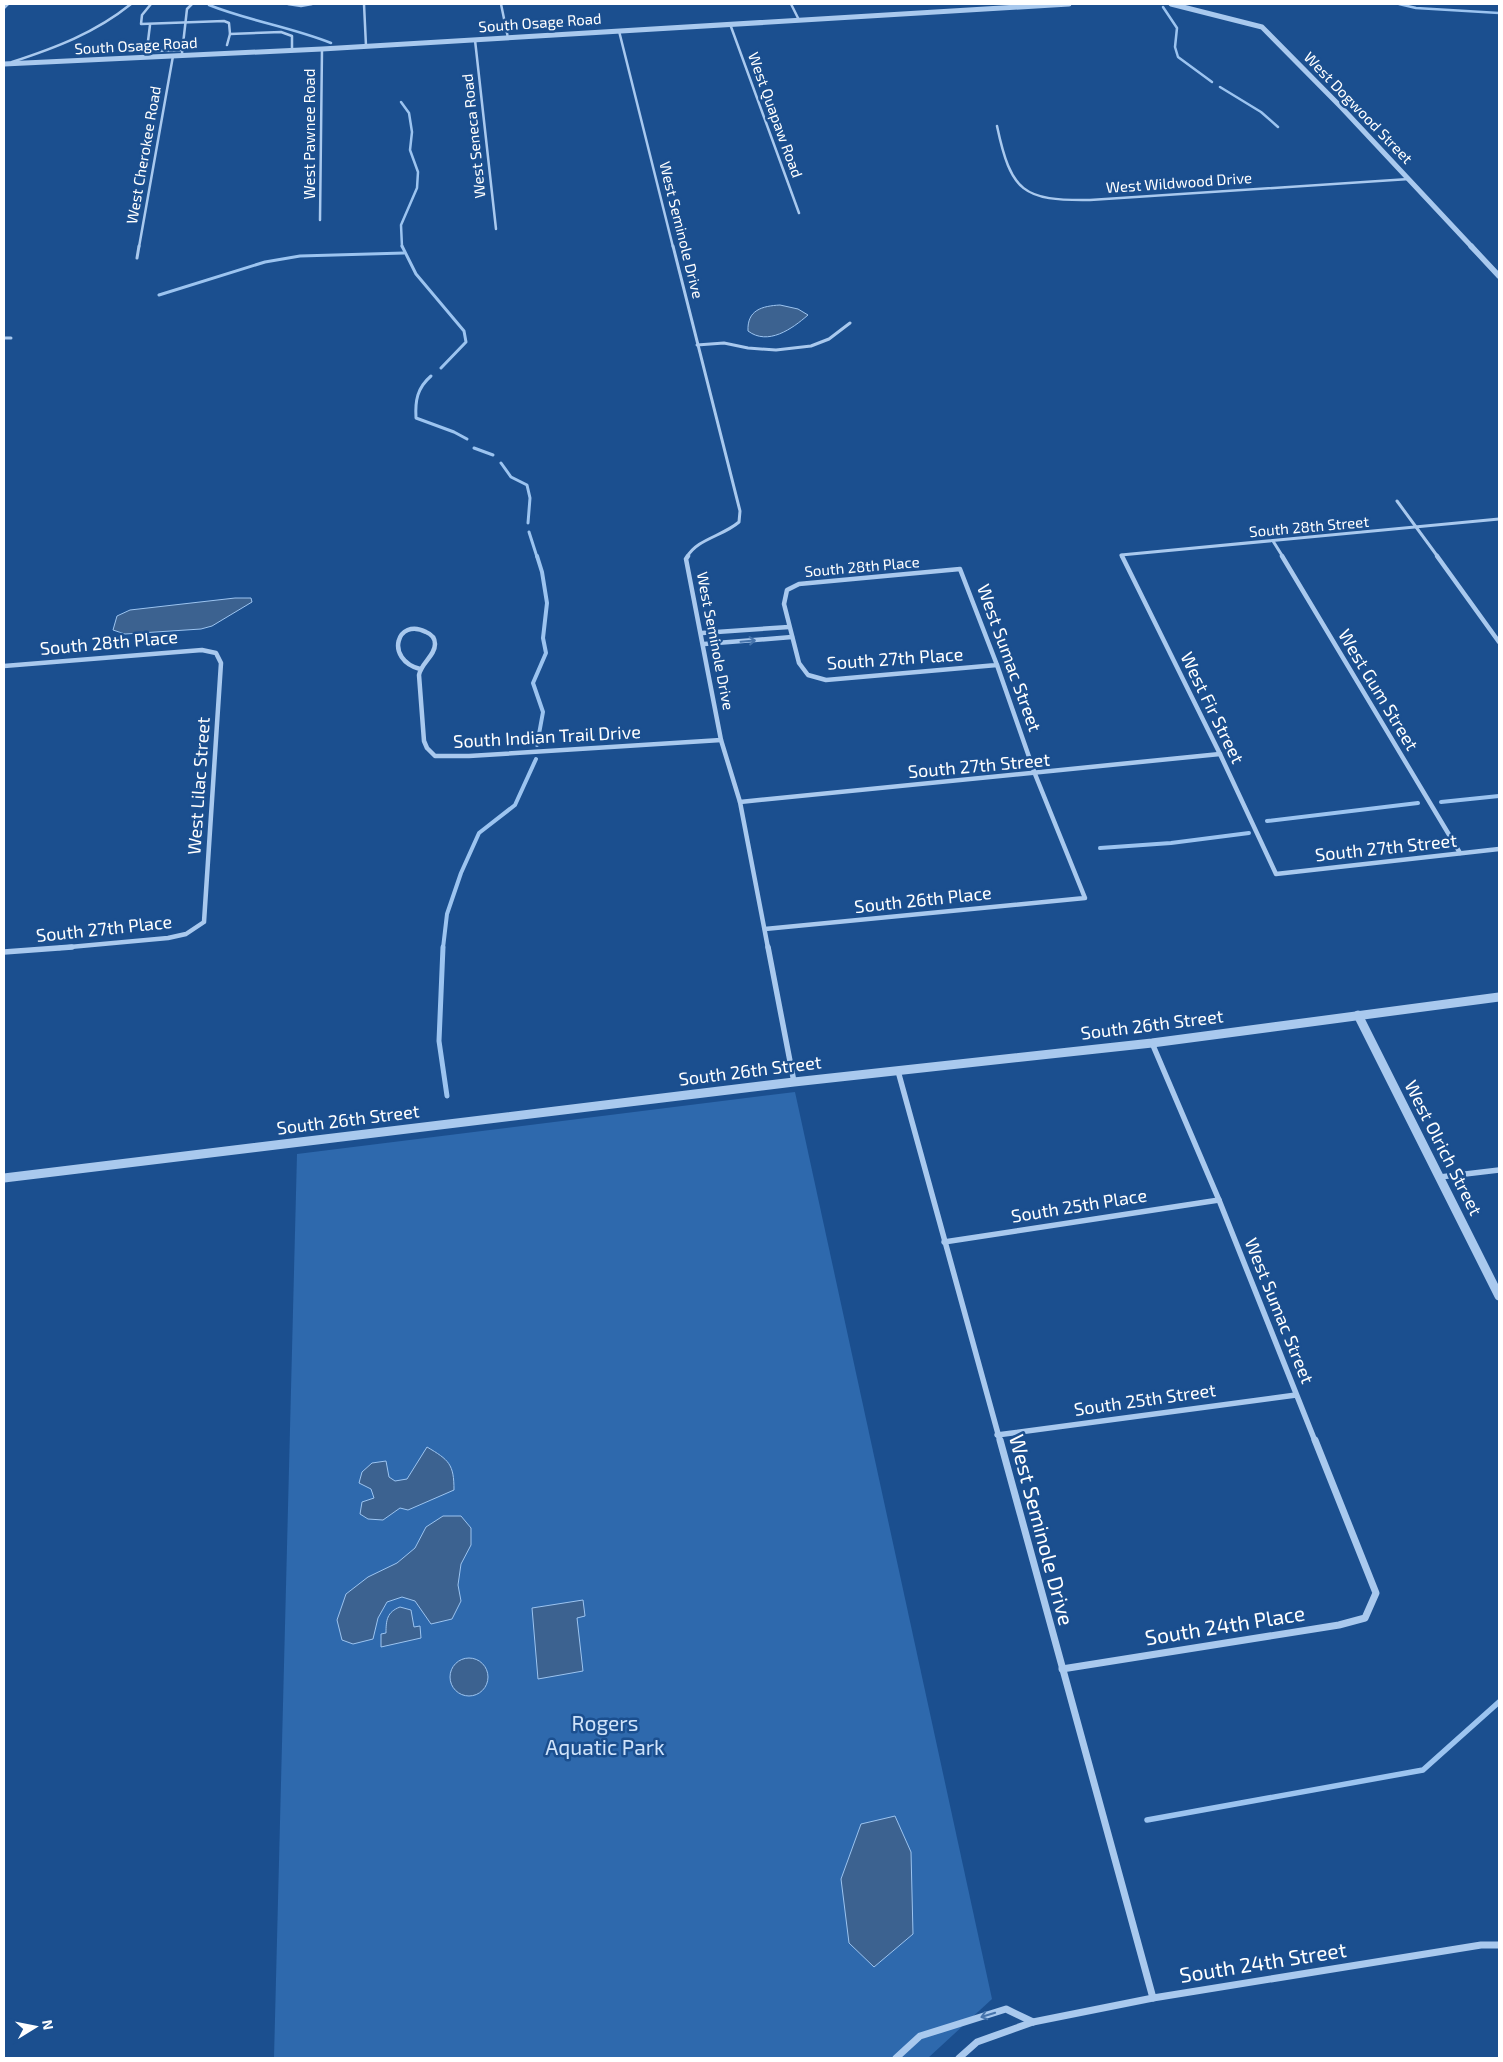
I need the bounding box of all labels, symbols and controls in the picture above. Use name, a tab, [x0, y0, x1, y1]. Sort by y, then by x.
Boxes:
street label: South Osage Road	[478, 9, 602, 35]
street label: South Osage Road	[74, 33, 198, 57]
street label: West Dogwood Street	[1301, 48, 1417, 167]
street label: West Quapaw Road	[744, 49, 807, 180]
street label: West Pawnee Road	[300, 69, 318, 199]
street label: West Seneca Road	[458, 73, 489, 199]
street label: West Cherokee Road	[122, 84, 164, 225]
street label: West Seminole Drive	[656, 159, 708, 300]
street label: West Wildwood Drive	[1105, 168, 1253, 196]
street label: South 28th Street	[1248, 512, 1370, 540]
street label: South 28th Place	[804, 552, 920, 580]
street label: West Seminole Drive	[694, 570, 738, 712]
street label: West Sumac Street	[973, 581, 1047, 734]
street label: South 28th Place	[39, 625, 179, 659]
street label: West Gum Street	[1334, 625, 1424, 754]
one-way arrow	[740, 636, 756, 646]
street label: South 27th Place	[826, 642, 964, 674]
street label: West Fir Street	[1176, 648, 1249, 767]
street label: West Lilac Street	[182, 716, 214, 856]
street label: South Indian Trail Drive	[453, 720, 641, 752]
street label: South 27th Street	[907, 748, 1051, 782]
street label: South 27th Street	[1314, 829, 1458, 865]
street label: South 26th Place	[853, 881, 993, 917]
street label: South 27th Place	[35, 910, 173, 946]
street label: South 26th Street	[1079, 1004, 1225, 1044]
street label: South 26th Street	[677, 1050, 823, 1090]
street label: West Olrich Street	[1400, 1076, 1488, 1219]
street label: South 26th Street	[275, 1099, 421, 1139]
street label: South 25th Place	[1009, 1183, 1148, 1227]
street label: West Sumac Street	[1241, 1235, 1319, 1387]
street label: South 25th Street	[1073, 1378, 1217, 1420]
street label: West Seminole Drive	[1005, 1431, 1080, 1628]
street label: South 24th Place	[1143, 1600, 1307, 1650]
park label: Rogers Aquatic Park	[545, 1710, 665, 1759]
street label: South 24th Street	[1178, 1936, 1348, 1987]
north arrow	[10, 2002, 60, 2052]
one-way arrow	[980, 2010, 996, 2020]
text: N	[39, 2018, 58, 2031]

